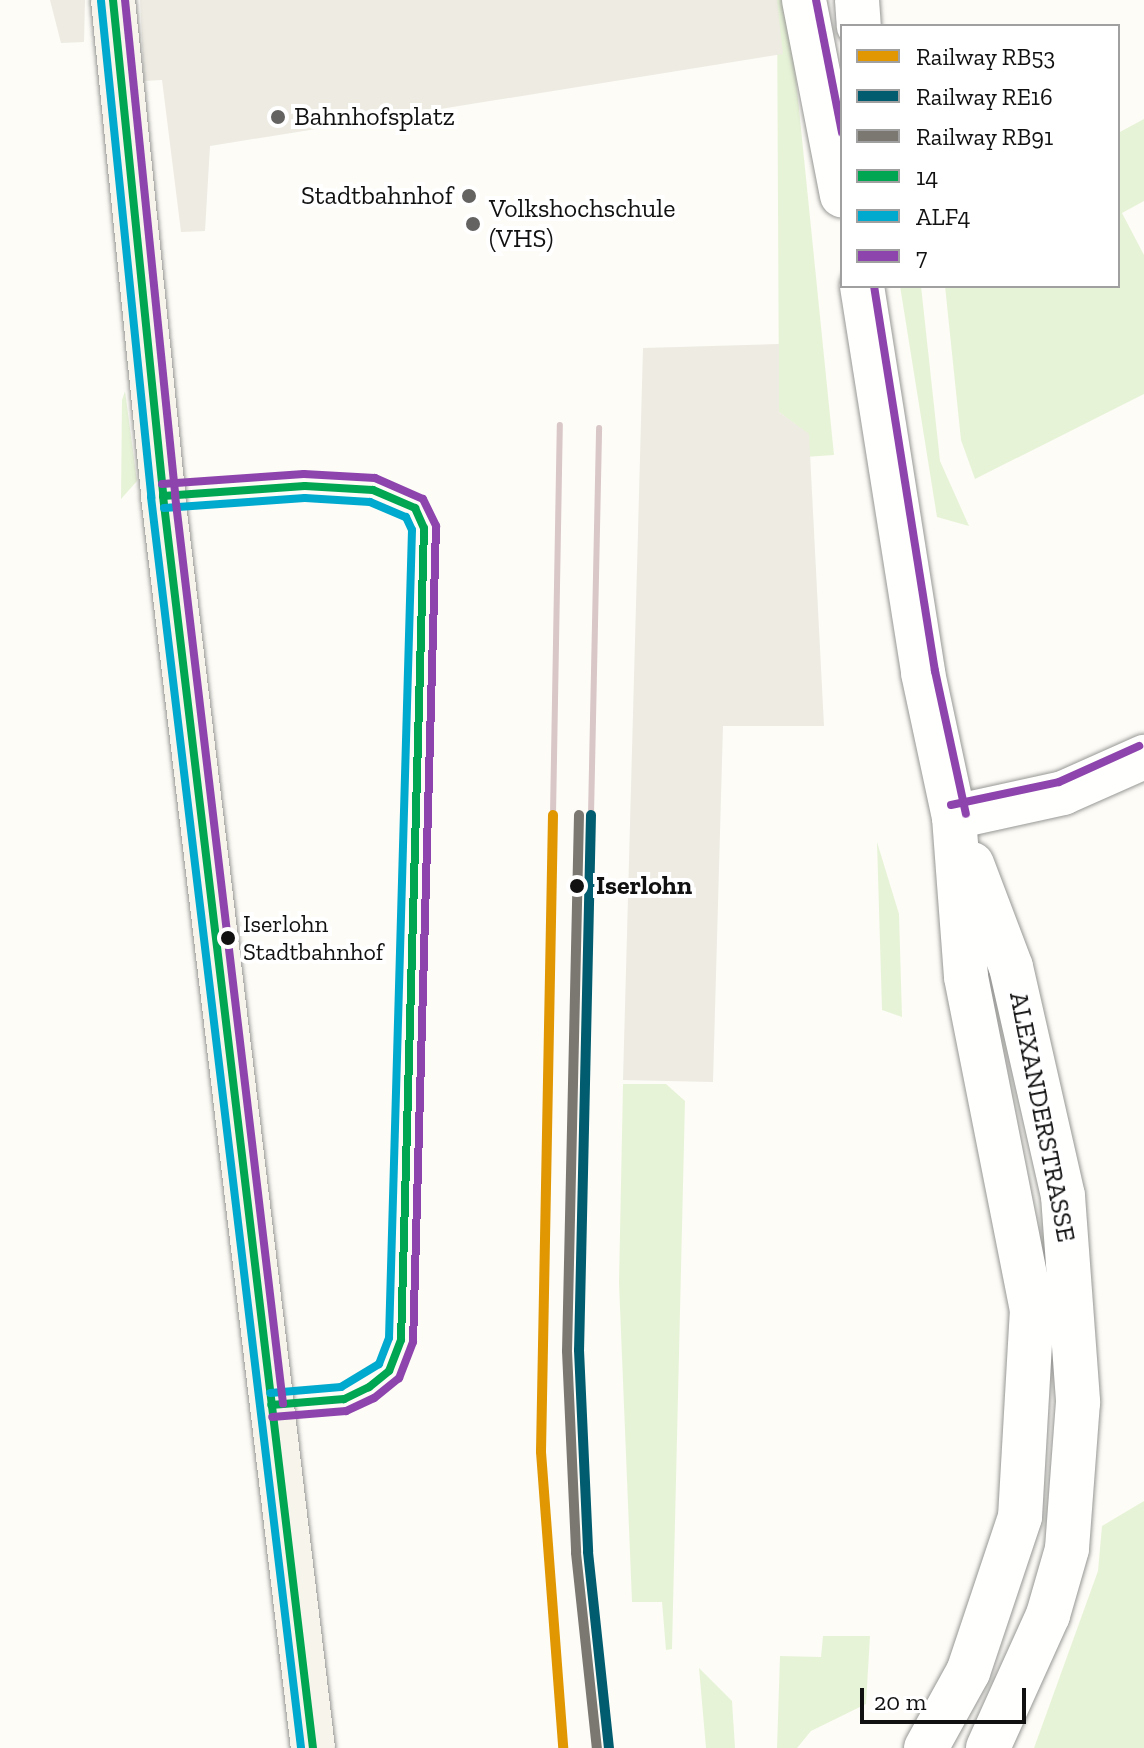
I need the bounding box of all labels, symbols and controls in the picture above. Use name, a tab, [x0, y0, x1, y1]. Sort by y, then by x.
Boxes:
legend	[840, 24, 1120, 288]
text: Railway RB53	[916, 42, 1055, 71]
text: Railway RE16	[916, 82, 1053, 111]
place label: Bahnhofsplatz	[294, 101, 455, 133]
marker: Bahnhofsplatz	[269, 108, 287, 126]
text: Railway RB91	[916, 122, 1053, 151]
text: 14	[916, 162, 938, 191]
place label: Stadtbahnhof	[301, 180, 453, 212]
marker: Stadtbahnhof	[460, 187, 478, 205]
place label: Volkshochschule (VHS)	[489, 193, 675, 254]
text: ALF4	[916, 202, 970, 231]
marker: Volkshochschule (VHS)	[464, 215, 482, 233]
text: 7	[916, 242, 927, 271]
place label: Iserlohn	[596, 870, 692, 902]
marker: Iserlohn	[565, 874, 589, 898]
place label: Iserlohn Stadtbahnhof	[243, 910, 383, 966]
marker: Iserlohn Stadtbahnhof	[220, 930, 236, 946]
street label: ALEXANDERSTRASSE	[1002, 989, 1082, 1245]
scale bar	[864, 1672, 1030, 1722]
text: 20 m	[874, 1687, 926, 1716]

